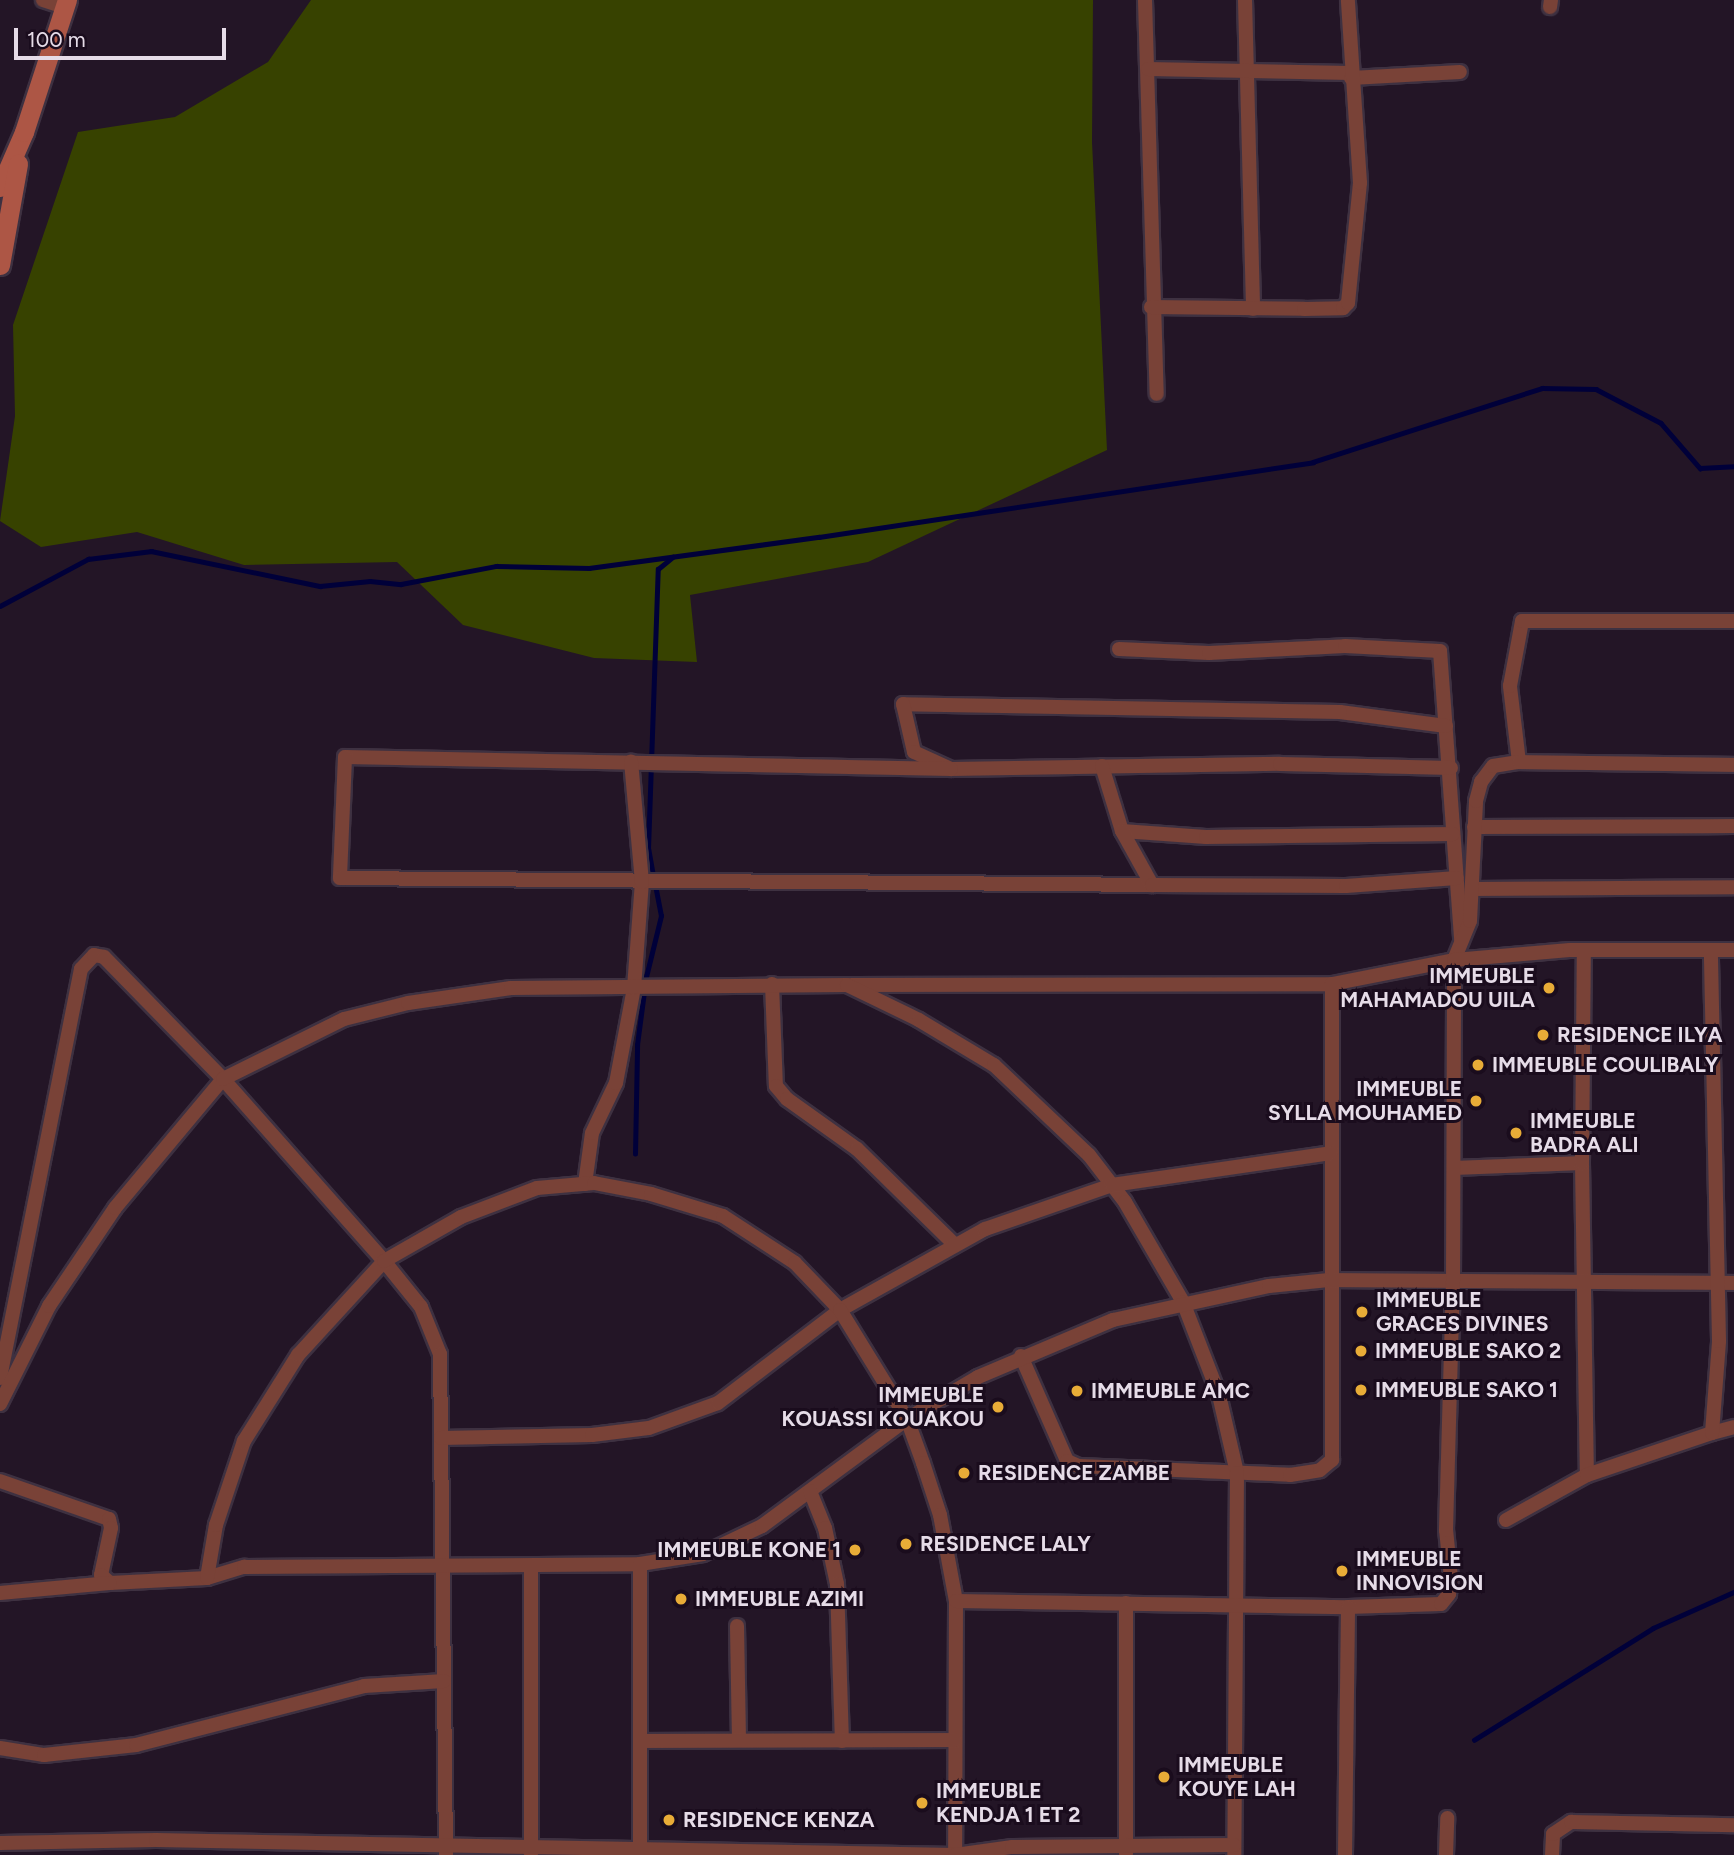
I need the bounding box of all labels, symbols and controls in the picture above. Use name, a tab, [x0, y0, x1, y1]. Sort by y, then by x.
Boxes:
scale bar	[18, 14, 229, 58]
text: 100 m	[27, 27, 86, 52]
place label: IMMEUBLE MAHAMADOU UILA	[1340, 963, 1535, 1013]
marker: IMMEUBLE MAHAMADOU UILA	[1541, 980, 1557, 996]
place label: RESIDENCE ILYA	[1557, 1022, 1723, 1048]
marker: RESIDENCE ILYA	[1535, 1027, 1551, 1043]
place label: IMMEUBLE COULIBALY	[1492, 1052, 1718, 1078]
marker: IMMEUBLE COULIBALY	[1470, 1057, 1486, 1073]
place label: IMMEUBLE SYLLA MOUHAMED	[1268, 1076, 1462, 1126]
marker: IMMEUBLE SYLLA MOUHAMED	[1468, 1093, 1484, 1109]
place label: IMMEUBLE BADRA ALI	[1530, 1108, 1639, 1158]
marker: IMMEUBLE BADRA ALI	[1508, 1125, 1524, 1141]
place label: IMMEUBLE GRACES DIVINES	[1376, 1287, 1548, 1337]
marker: IMMEUBLE GRACES DIVINES	[1354, 1304, 1370, 1320]
place label: IMMEUBLE SAKO 2	[1375, 1338, 1561, 1364]
marker: IMMEUBLE SAKO 2	[1353, 1343, 1369, 1359]
place label: IMMEUBLE SAKO 1	[1375, 1377, 1558, 1403]
place label: IMMEUBLE AMC	[1091, 1378, 1250, 1404]
place label: IMMEUBLE KOUASSI KOUAKOU	[782, 1382, 984, 1432]
marker: IMMEUBLE SAKO 1	[1353, 1382, 1369, 1398]
marker: IMMEUBLE AMC	[1069, 1383, 1085, 1399]
marker: IMMEUBLE KOUASSI KOUAKOU	[990, 1399, 1006, 1415]
place label: RESIDENCE ZAMBE	[978, 1460, 1170, 1486]
marker: RESIDENCE ZAMBE	[956, 1465, 972, 1481]
place label: RESIDENCE LALY	[920, 1531, 1091, 1557]
marker: RESIDENCE LALY	[898, 1536, 914, 1552]
place label: IMMEUBLE KONE 1	[657, 1537, 841, 1563]
marker: IMMEUBLE KONE 1	[847, 1542, 863, 1558]
place label: IMMEUBLE INNOVISION	[1356, 1546, 1483, 1596]
marker: IMMEUBLE INNOVISION	[1334, 1563, 1350, 1579]
place label: IMMEUBLE AZIMI	[695, 1586, 864, 1612]
marker: IMMEUBLE AZIMI	[673, 1591, 689, 1607]
place label: IMMEUBLE KOUYE LAH	[1178, 1752, 1296, 1802]
marker: IMMEUBLE KOUYE LAH	[1156, 1769, 1172, 1785]
place label: IMMEUBLE KENDJA 1 ET 2	[936, 1778, 1081, 1828]
marker: IMMEUBLE KENDJA 1 ET 2	[914, 1795, 930, 1811]
place label: RESIDENCE KENZA	[683, 1807, 874, 1833]
marker: RESIDENCE KENZA	[661, 1812, 677, 1828]

